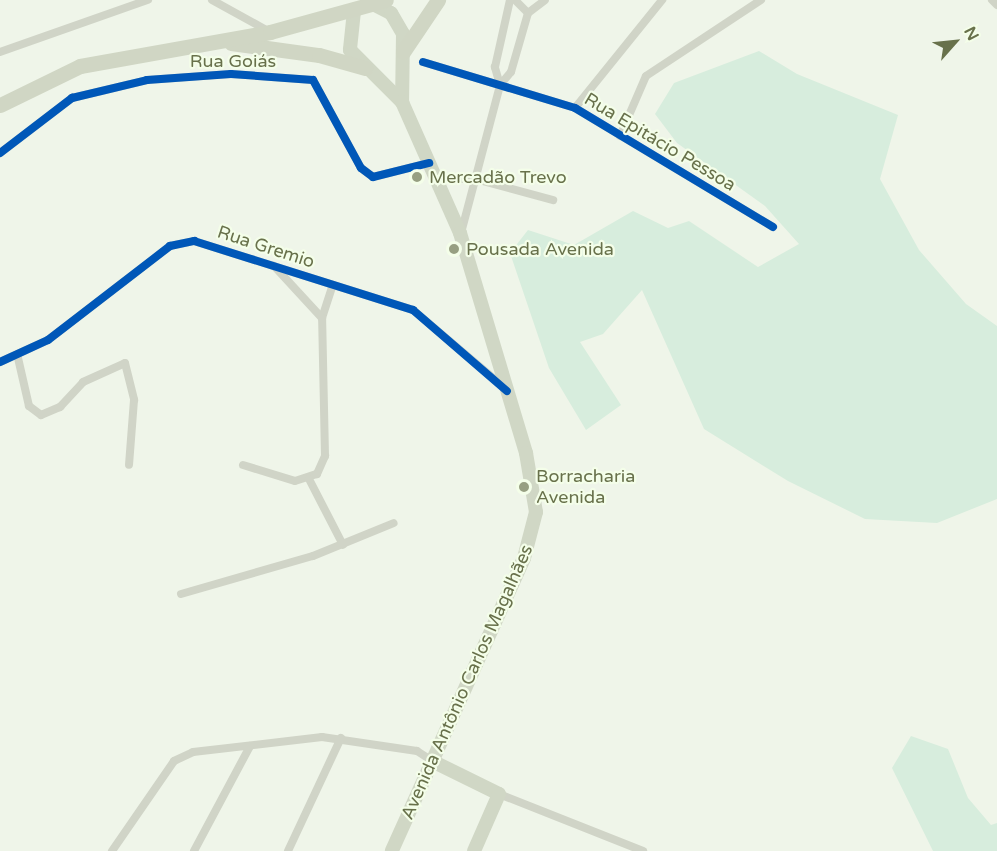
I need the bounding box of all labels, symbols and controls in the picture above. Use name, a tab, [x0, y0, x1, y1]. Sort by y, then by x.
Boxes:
north arrow	[925, 12, 985, 72]
text: N	[959, 24, 983, 44]
street label: Rua Goiás	[190, 50, 276, 72]
street label: Rua Epitácio Pessoa	[580, 88, 740, 196]
place label: Mercadão Trevo	[429, 166, 567, 188]
marker: Mercadão Trevo	[410, 170, 424, 184]
street label: Rua Gremio	[215, 221, 317, 273]
place label: Pousada Avenida	[466, 238, 614, 260]
marker: Pousada Avenida	[447, 242, 461, 256]
place label: Borracharia Avenida	[536, 466, 635, 508]
marker: Borracharia Avenida	[517, 480, 531, 494]
street label: Avenida Antônio Carlos Magalhães	[396, 541, 538, 823]

